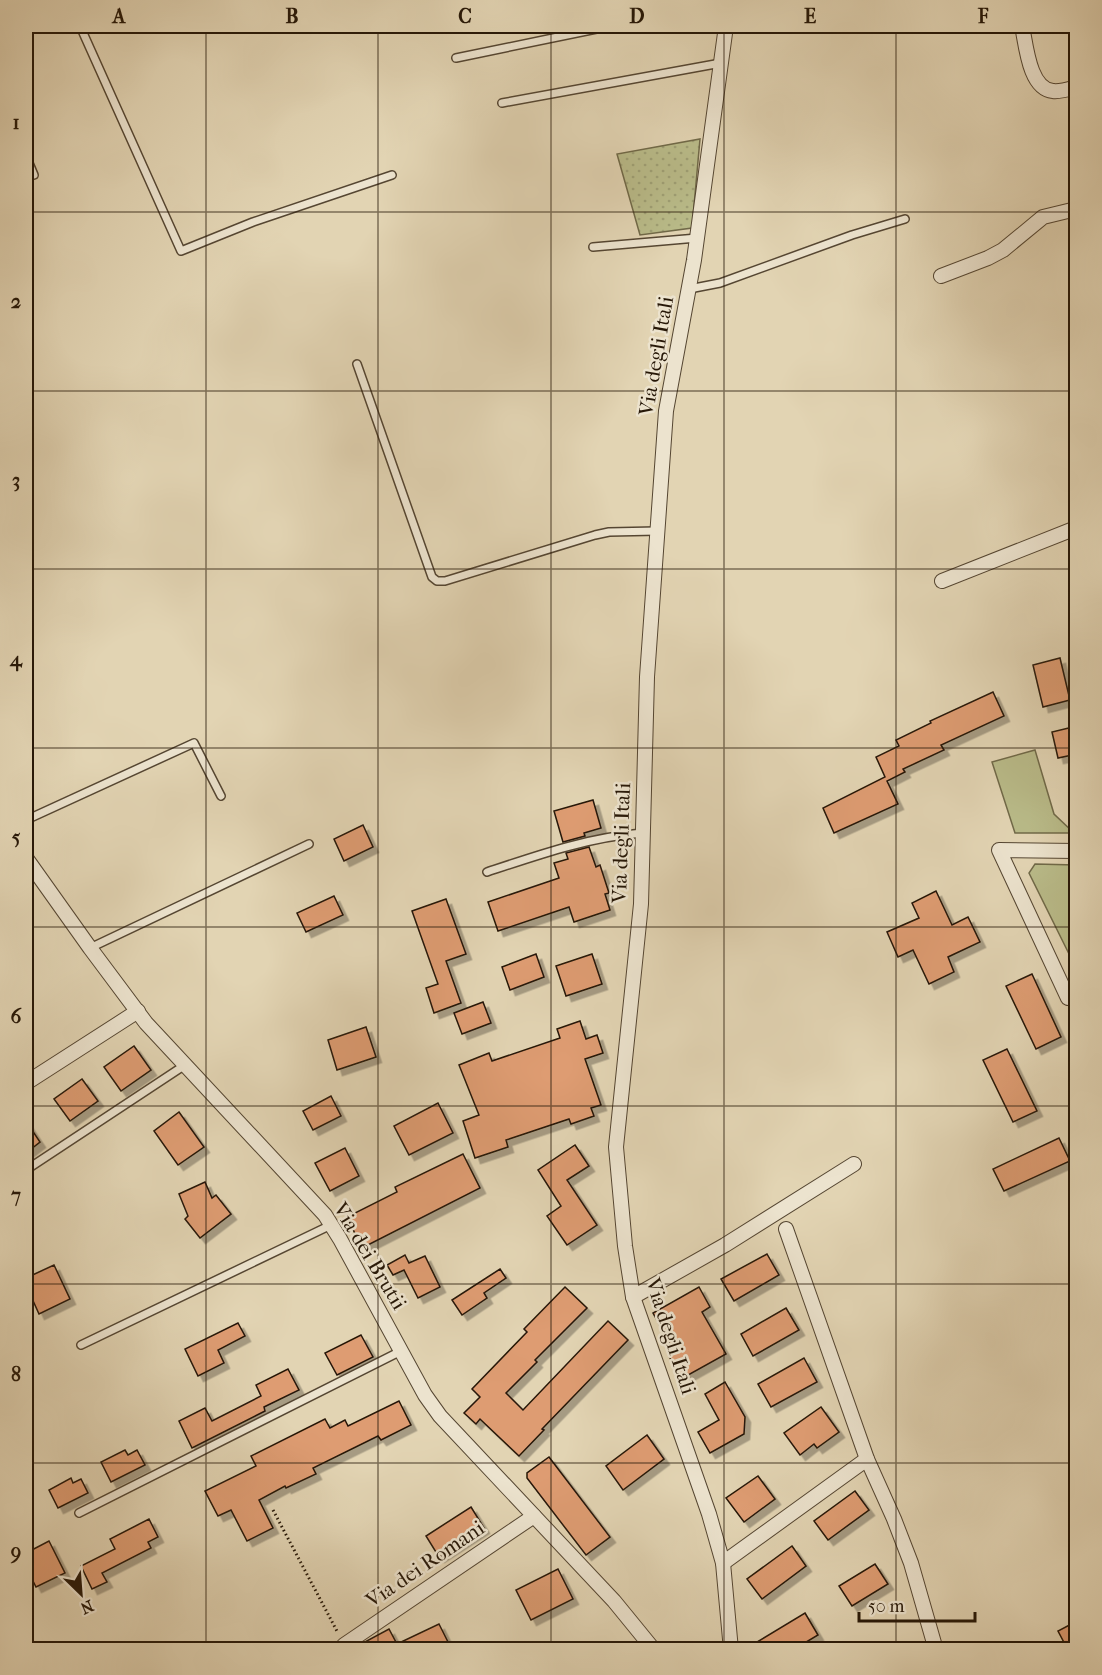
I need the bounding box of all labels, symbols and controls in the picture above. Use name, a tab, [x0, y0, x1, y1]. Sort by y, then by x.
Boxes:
text: A	[111, 5, 127, 28]
text: B	[285, 5, 299, 28]
text: C	[458, 5, 472, 28]
text: D	[629, 5, 645, 28]
text: E	[804, 5, 816, 28]
text: F	[977, 5, 989, 28]
text: 1	[12, 111, 20, 134]
text: 2	[11, 290, 21, 313]
street label: Via degli Itali	[634, 294, 678, 419]
text: 3	[12, 469, 20, 492]
text: 4	[9, 648, 23, 672]
street label: Via degli Itali	[607, 782, 635, 905]
text: 5	[12, 826, 21, 849]
text: 6	[11, 1005, 23, 1028]
text: 7	[10, 1184, 21, 1207]
street label: Via dei Brutii	[328, 1197, 411, 1314]
street label: Via degli Itali	[641, 1274, 701, 1397]
text: 8	[11, 1363, 21, 1386]
street label: Via dei Romani	[360, 1516, 489, 1613]
text: 9	[10, 1541, 21, 1564]
north arrow	[51, 1564, 111, 1624]
scale bar	[859, 1585, 974, 1623]
text: N	[77, 1596, 97, 1619]
text: 50 m	[868, 1596, 905, 1617]

